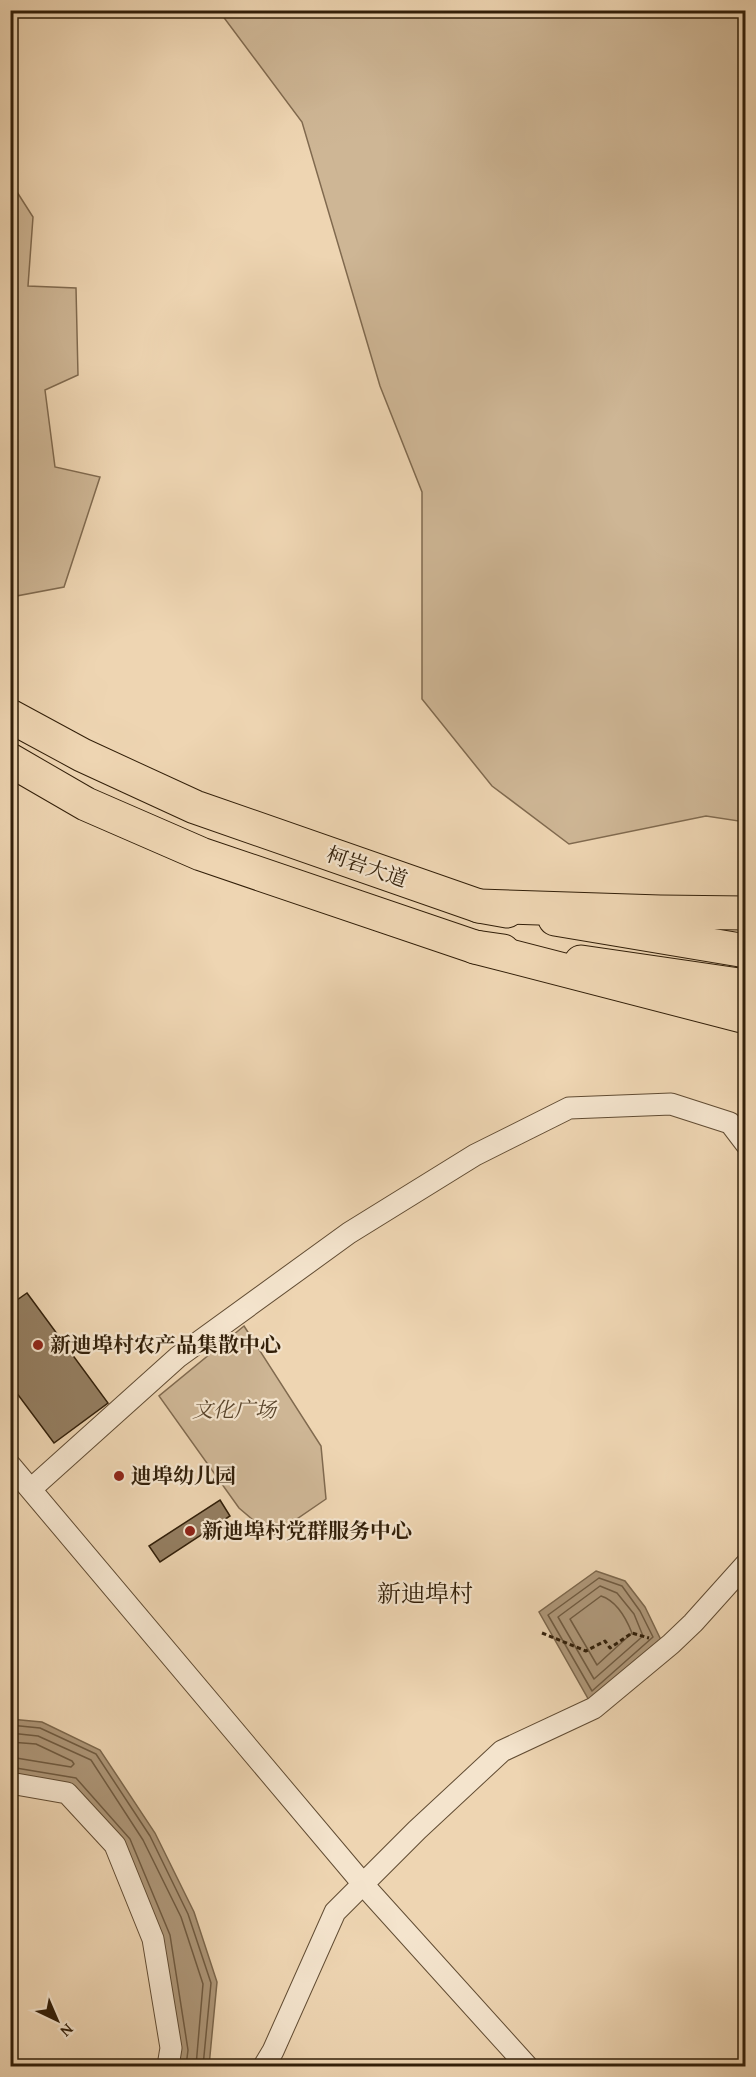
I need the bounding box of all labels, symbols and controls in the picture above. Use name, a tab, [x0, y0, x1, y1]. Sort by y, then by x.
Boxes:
street label: 柯岩大道	[322, 838, 412, 895]
place label: 新迪埠村农产品集散中心	[50, 1329, 281, 1360]
marker: 新迪埠村农产品集散中心	[31, 1338, 45, 1352]
park label: 文化广场	[192, 1394, 278, 1425]
place label: 迪埠幼儿园	[131, 1460, 236, 1491]
marker: 迪埠幼儿园	[112, 1469, 126, 1483]
place label: 新迪埠村党群服务中心	[202, 1515, 412, 1546]
marker: 新迪埠村党群服务中心	[183, 1524, 197, 1538]
district label: 新迪埠村	[377, 1576, 473, 1611]
north arrow	[27, 1990, 87, 2050]
text: N	[55, 2018, 80, 2043]

